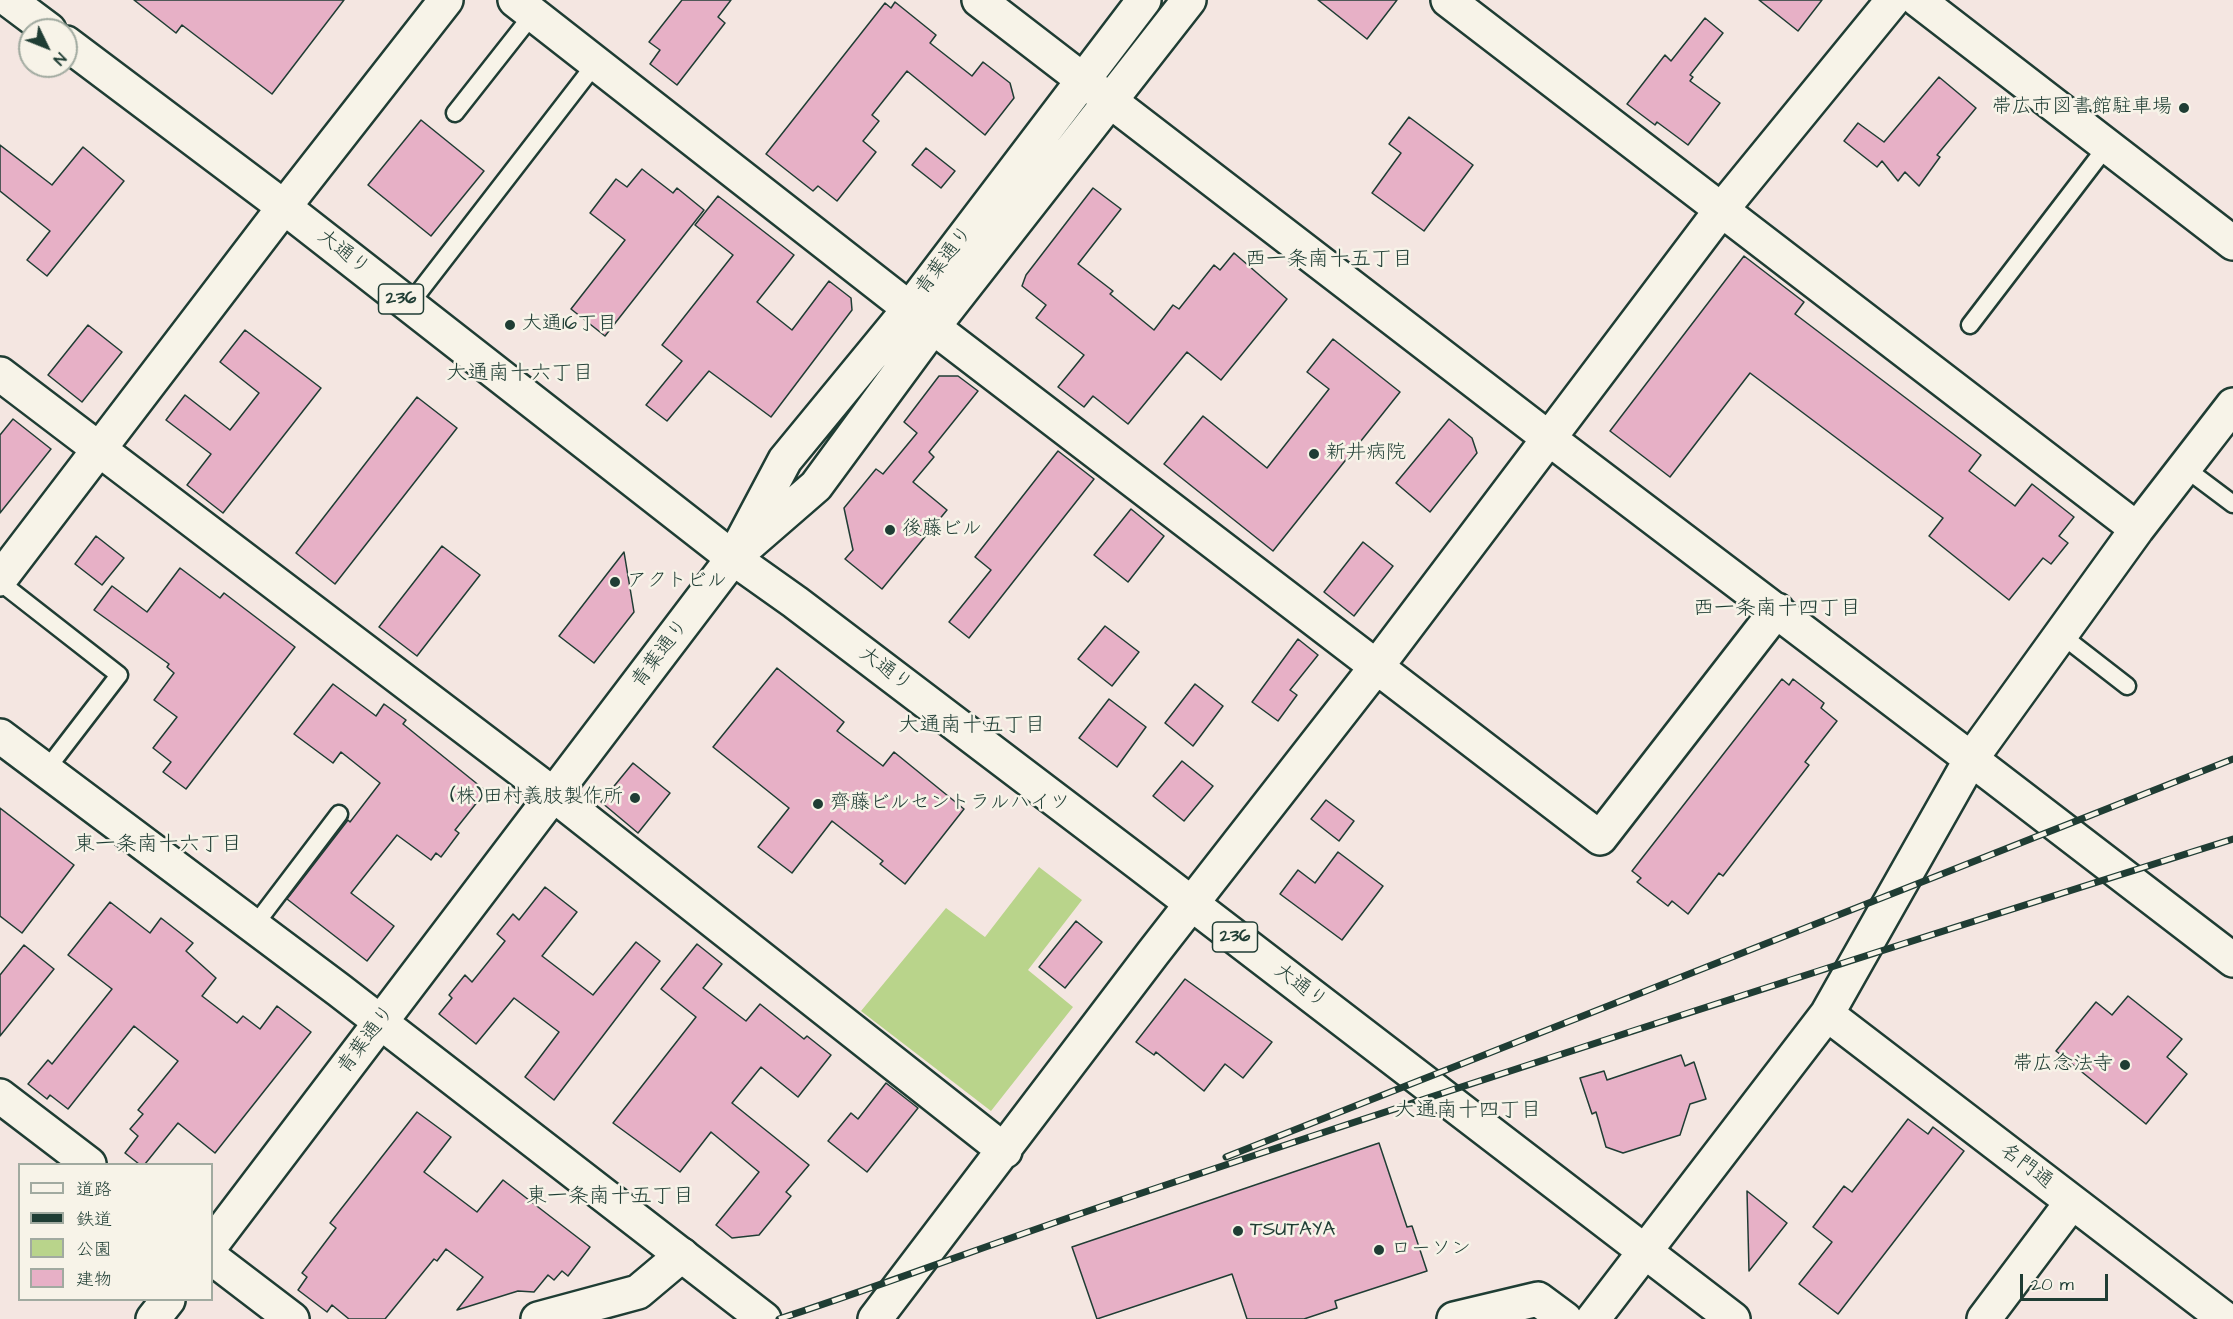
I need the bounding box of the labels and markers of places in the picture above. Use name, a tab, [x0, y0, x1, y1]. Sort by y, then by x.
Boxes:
place label: 帯広市図書館駐車場	[1992, 96, 2172, 120]
marker: 帯広市図書館駐車場	[2177, 101, 2191, 115]
place label: 大通16丁目	[522, 313, 617, 337]
marker: 大通16丁目	[503, 318, 517, 332]
place label: 新井病院	[1326, 442, 1406, 466]
marker: 新井病院	[1307, 447, 1321, 461]
place label: 後藤ビル	[902, 518, 982, 542]
marker: 後藤ビル	[883, 523, 897, 537]
place label: アクトビル	[627, 570, 727, 594]
marker: アクトビル	[608, 575, 622, 589]
place label: (株)田村義肢製作所	[450, 786, 623, 810]
marker: (株)田村義肢製作所	[628, 791, 642, 805]
place label: 齊藤ビルセントラルハイツ	[830, 792, 1070, 816]
marker: 齊藤ビルセントラルハイツ	[811, 797, 825, 811]
place label: 帯広念法寺	[2013, 1053, 2113, 1077]
marker: 帯広念法寺	[2118, 1058, 2132, 1072]
place label: TSUTAYA	[1250, 1219, 1335, 1243]
marker: TSUTAYA	[1231, 1224, 1245, 1238]
place label: ローソン	[1391, 1238, 1471, 1262]
marker: ローソン	[1372, 1243, 1386, 1257]

